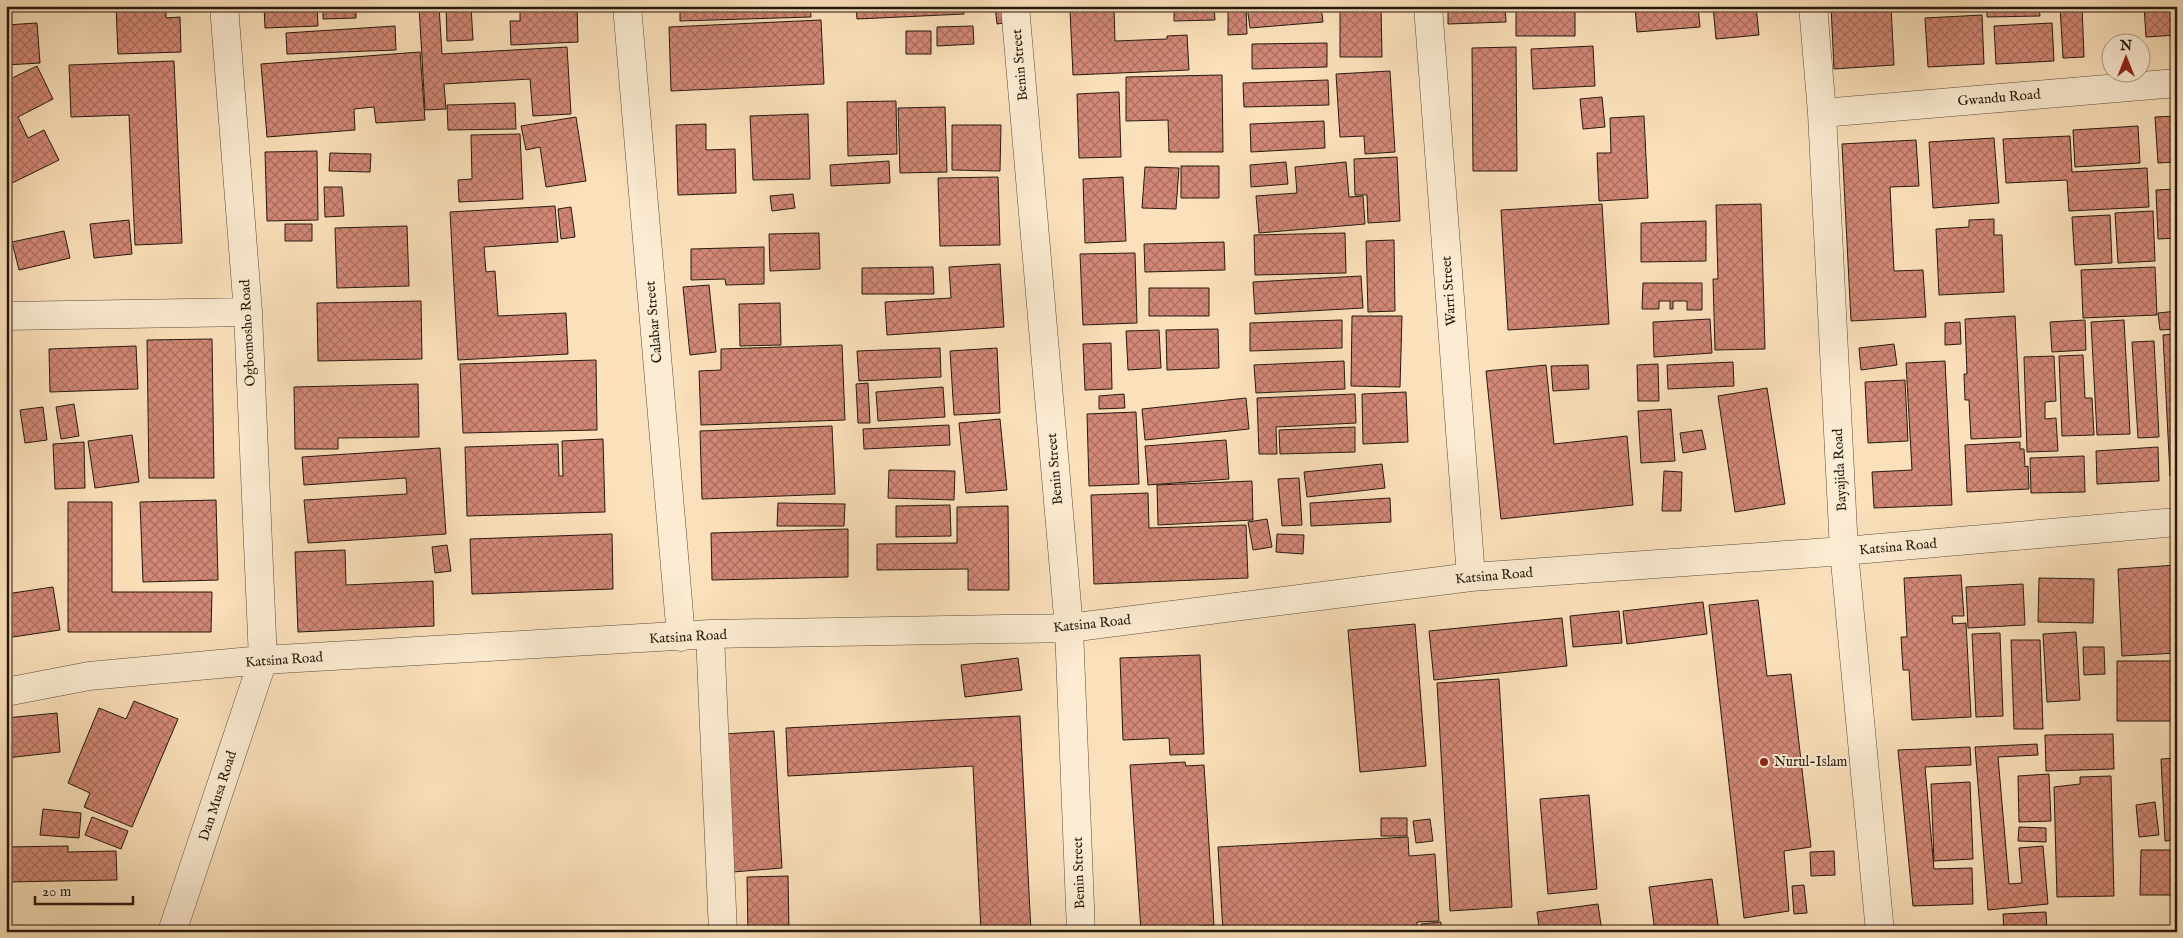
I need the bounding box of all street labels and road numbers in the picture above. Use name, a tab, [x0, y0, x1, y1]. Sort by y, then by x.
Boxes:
street label: Benin Street	[1008, 28, 1032, 102]
street label: Gwandu Road	[1957, 85, 2042, 111]
street label: Warri Street	[1438, 255, 1460, 327]
street label: Ogbomosho Road	[236, 279, 260, 387]
street label: Calabar Street	[641, 280, 667, 364]
street label: Bayajida Road	[1829, 427, 1851, 512]
street label: Benin Street	[1043, 432, 1067, 506]
street label: Katsina Road	[1858, 535, 1938, 559]
street label: Katsina Road	[1454, 564, 1534, 588]
street label: Katsina Road	[1052, 611, 1132, 637]
street label: Katsina Road	[649, 626, 728, 648]
street label: Katsina Road	[245, 648, 324, 672]
street label: Dan Musa Road	[195, 748, 241, 843]
street label: Benin Street	[1069, 836, 1089, 909]

